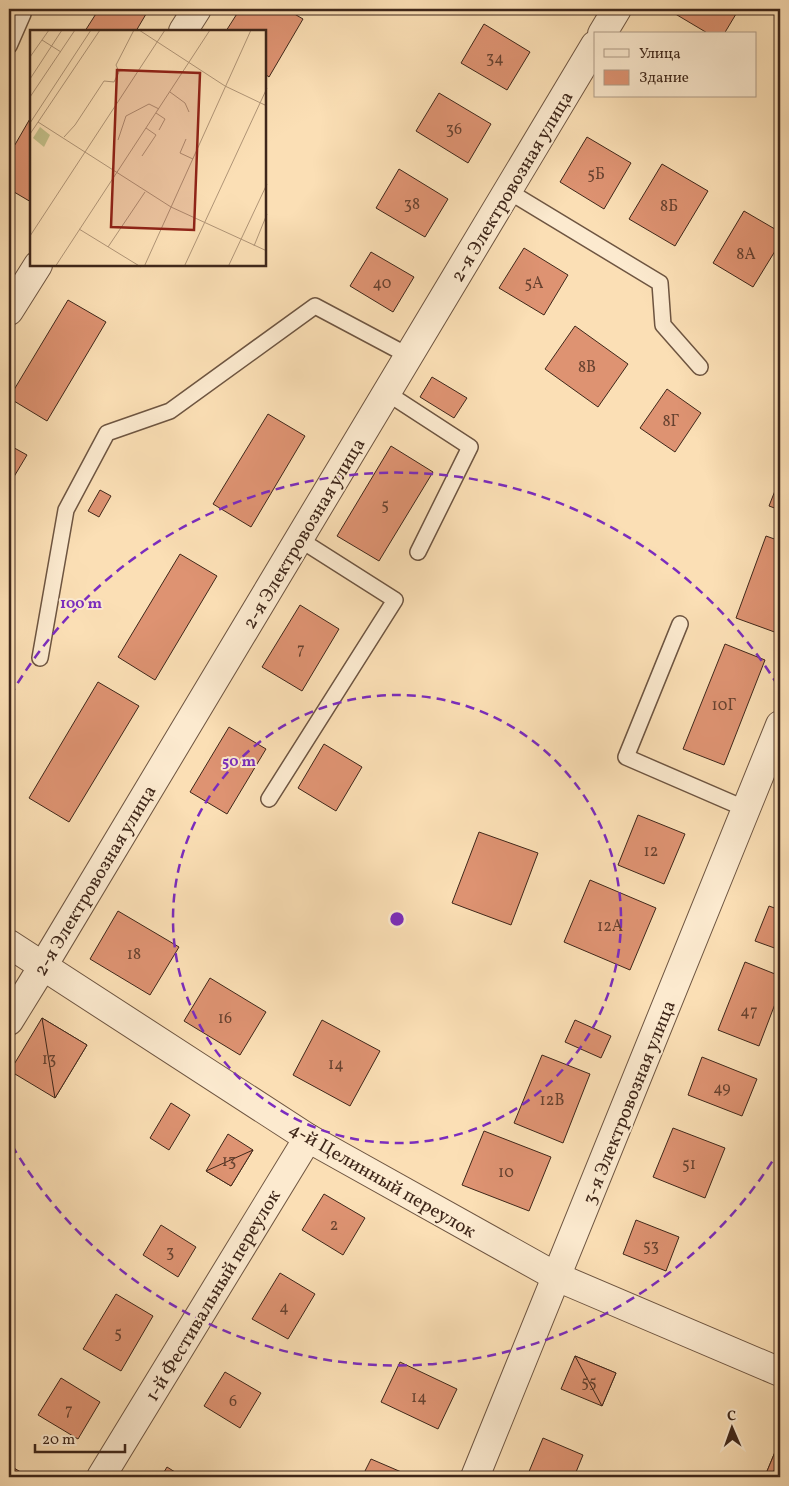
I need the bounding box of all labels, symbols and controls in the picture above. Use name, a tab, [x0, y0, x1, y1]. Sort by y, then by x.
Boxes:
inset map	[30, 30, 266, 266]
legend	[594, 32, 756, 98]
text: Улица	[639, 44, 681, 65]
house number: 34	[486, 48, 504, 70]
text: Здание	[639, 68, 689, 89]
street label: 2-я Электровозная улица	[445, 87, 580, 287]
house number: 36	[446, 119, 462, 141]
house number: 5Б	[587, 164, 605, 186]
house number: 38	[404, 194, 420, 216]
house number: 8Б	[660, 196, 678, 218]
house number: 8А	[736, 244, 756, 266]
house number: 40	[373, 273, 391, 295]
house number: 5А	[525, 273, 543, 295]
house number: 8В	[578, 357, 596, 379]
house number: 8Г	[662, 411, 680, 433]
street label: 2-я Электровозная улица	[237, 434, 372, 634]
house number: 5	[381, 495, 389, 517]
text: 100 m	[60, 594, 103, 615]
house number: 7	[297, 639, 305, 661]
house number: 10Г	[712, 695, 736, 717]
text: 50 m	[222, 752, 256, 773]
street label: 2-я Электровозная улица	[28, 781, 163, 981]
house number: 12	[644, 841, 658, 863]
centre of rings	[388, 910, 406, 928]
house number: 12А	[597, 916, 623, 938]
house number: 18	[127, 944, 141, 966]
street label: 3-я Электровозная улица	[577, 997, 683, 1209]
house number: 47	[740, 1001, 758, 1023]
house number: 16	[218, 1008, 232, 1030]
house number: 13	[42, 1049, 56, 1071]
house number: 14	[328, 1054, 344, 1076]
house number: 49	[713, 1078, 731, 1100]
house number: 12В	[540, 1090, 564, 1112]
street label: 4-й Целинный переулок	[284, 1117, 480, 1245]
house number: 13	[222, 1151, 236, 1173]
house number: 51	[682, 1154, 696, 1176]
house number: 10	[498, 1162, 514, 1184]
street label: 1-й Фестивальный переулок	[140, 1185, 287, 1407]
house number: 2	[330, 1215, 338, 1237]
house number: 53	[643, 1236, 659, 1258]
house number: 3	[166, 1242, 174, 1264]
house number: 4	[279, 1297, 289, 1319]
house number: 5	[114, 1323, 122, 1345]
house number: 55	[581, 1372, 597, 1394]
house number: 14	[411, 1387, 427, 1409]
house number: 6	[229, 1391, 237, 1413]
house number: 7	[65, 1400, 73, 1422]
north arrow	[706, 1404, 756, 1454]
text: С	[727, 1407, 736, 1426]
scale bar	[35, 1421, 125, 1453]
text: 20 m	[42, 1430, 75, 1451]

